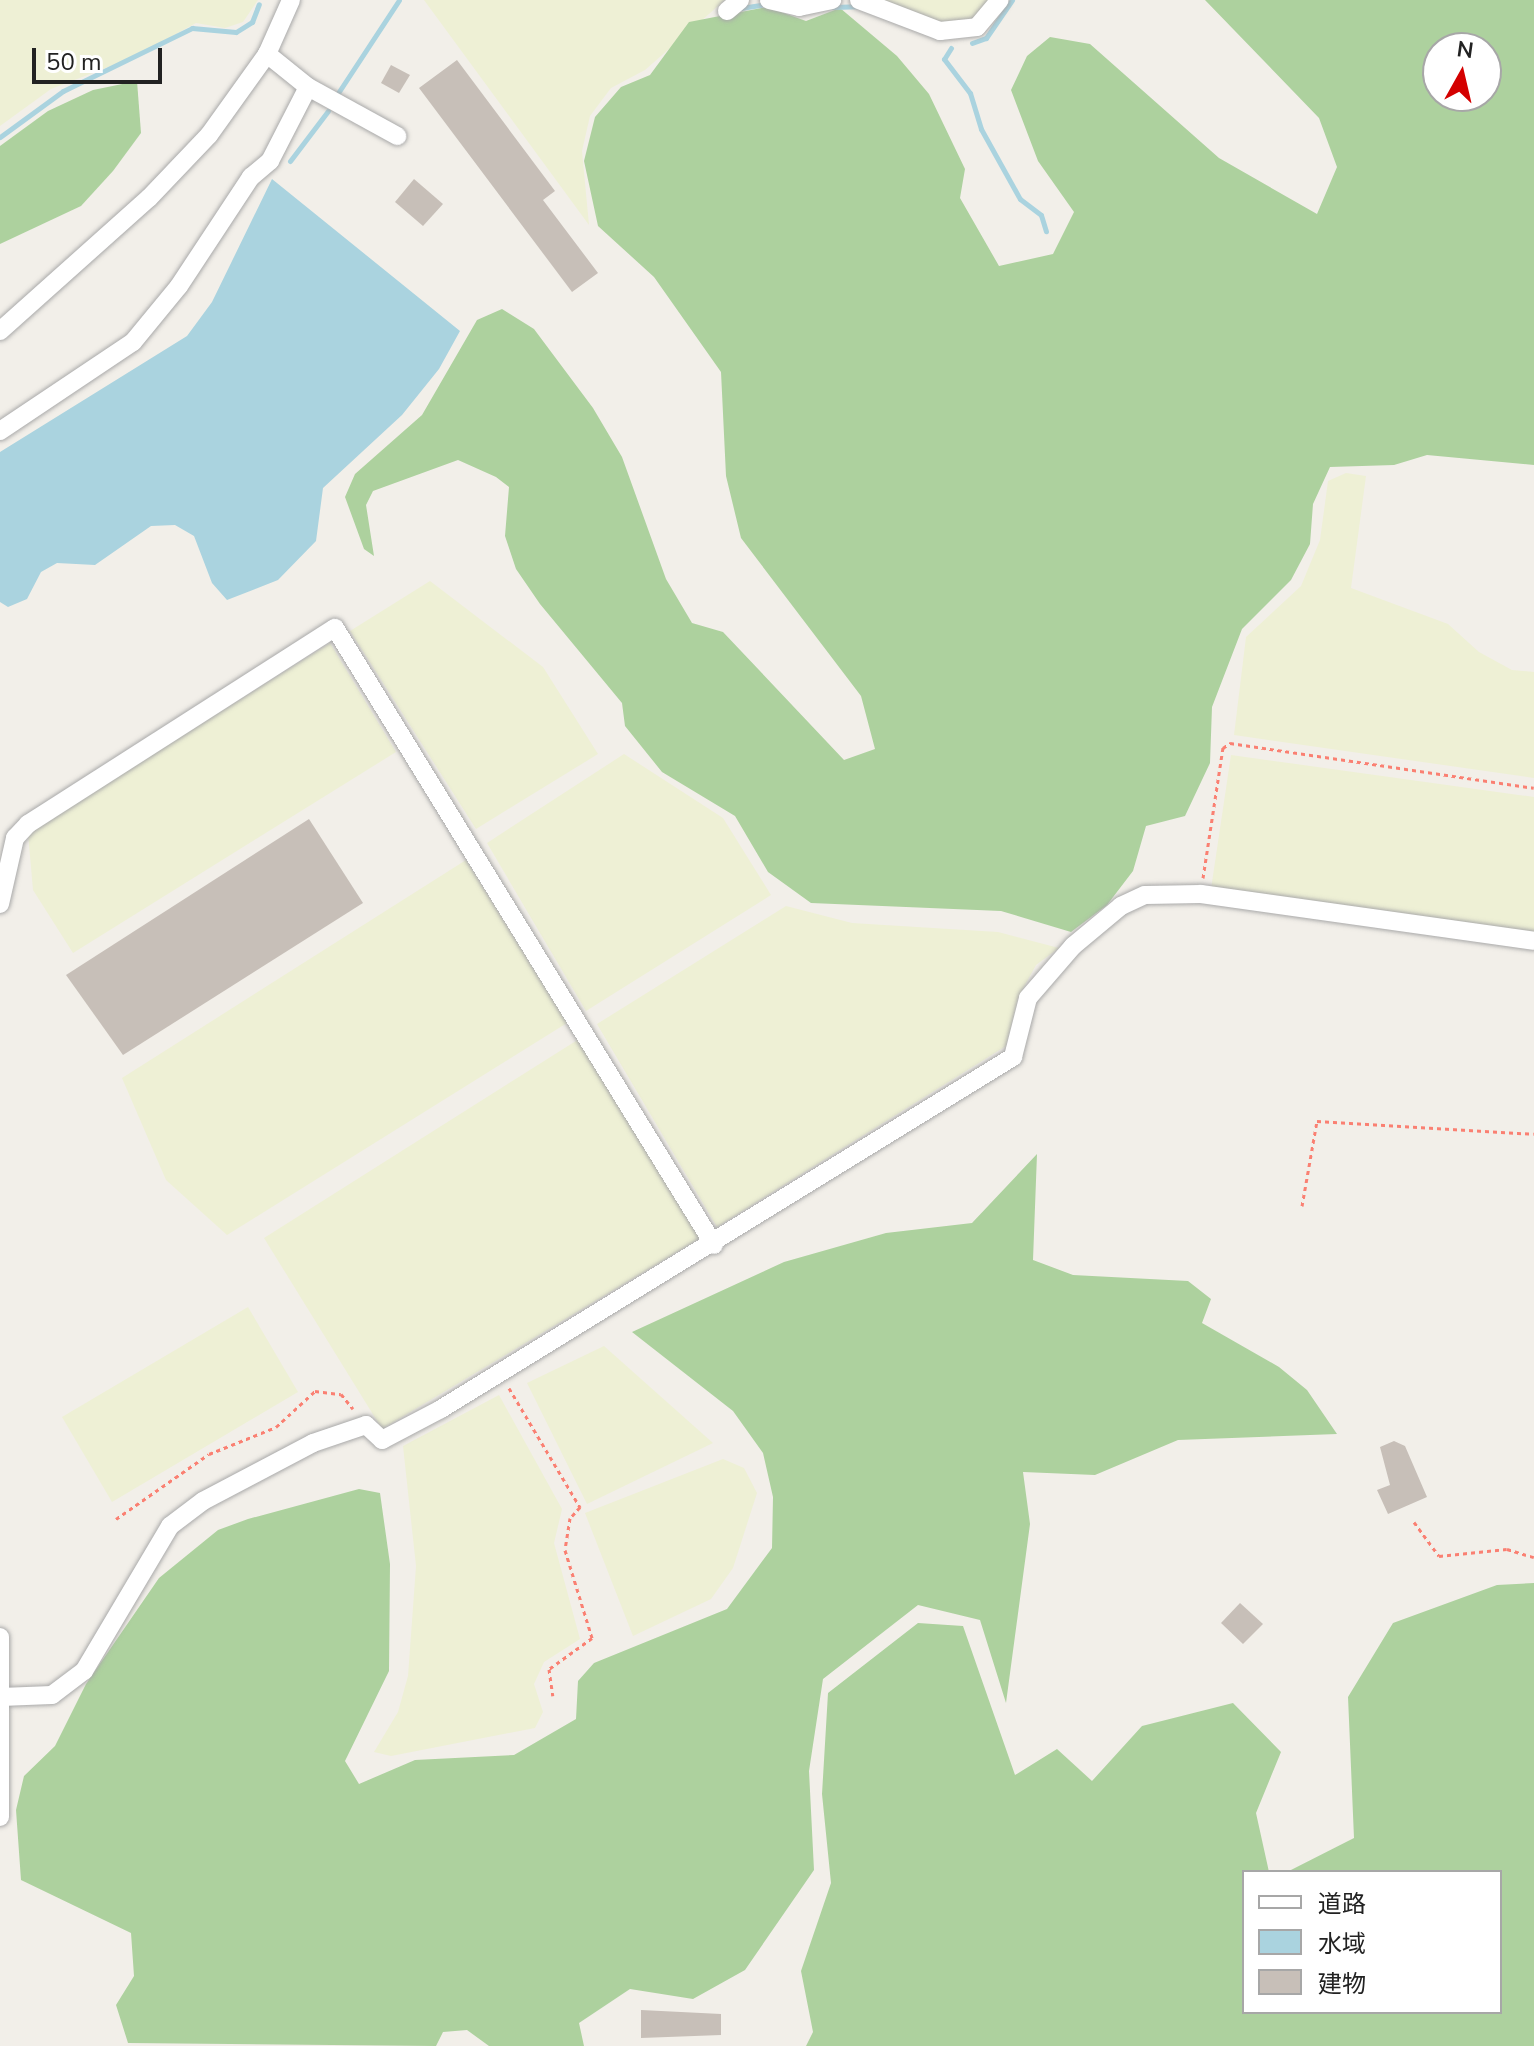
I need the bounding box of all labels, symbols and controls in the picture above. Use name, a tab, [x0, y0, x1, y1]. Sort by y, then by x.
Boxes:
scale bar	[36, 32, 166, 82]
north arrow	[1422, 32, 1502, 112]
text: N	[1455, 34, 1475, 66]
text: 50 m	[46, 46, 102, 78]
legend	[1242, 1870, 1502, 2014]
text: 道路	[1318, 1888, 1366, 1920]
text: 水域	[1318, 1928, 1366, 1960]
text: 建物	[1318, 1968, 1366, 2000]

